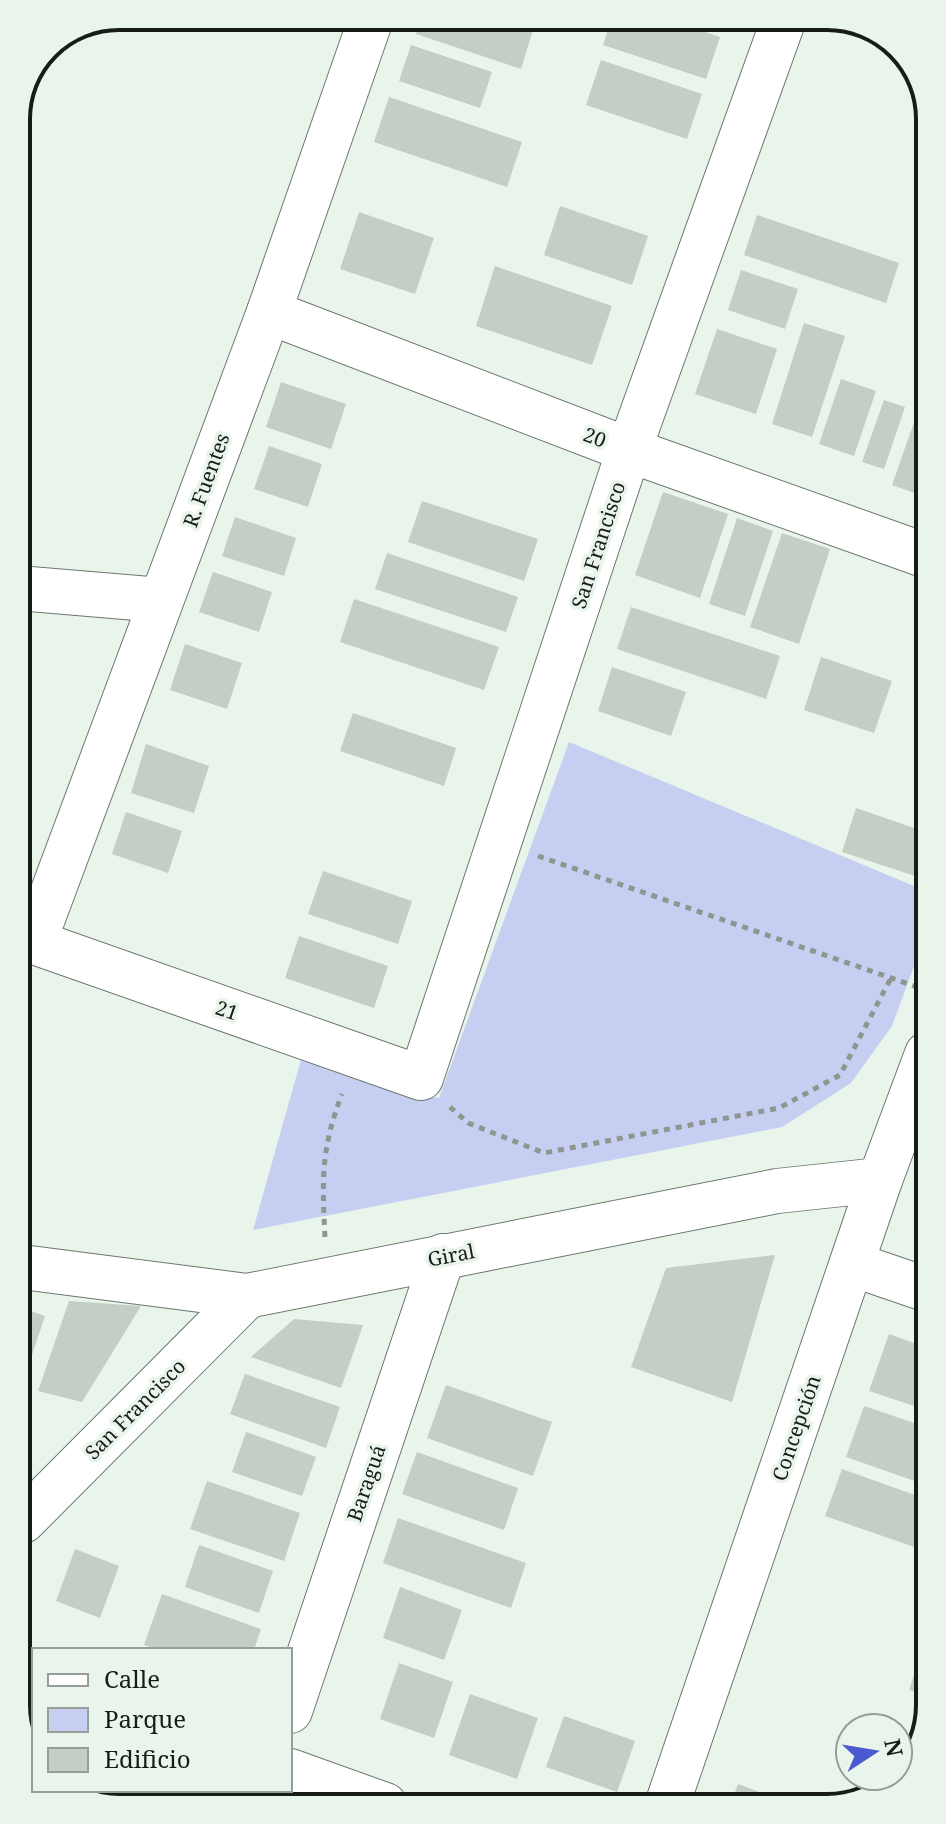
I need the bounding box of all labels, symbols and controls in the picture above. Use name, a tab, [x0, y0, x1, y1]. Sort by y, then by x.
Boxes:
street label: 20	[580, 420, 610, 454]
street label: R. Fuentes	[177, 429, 235, 531]
street label: San Francisco	[565, 478, 631, 612]
street label: 21	[212, 994, 242, 1026]
street label: Giral	[425, 1237, 477, 1273]
street label: San Francisco	[79, 1353, 191, 1465]
street label: Concepción	[765, 1371, 827, 1485]
street label: Baraguá	[340, 1441, 392, 1525]
legend	[32, 1648, 292, 1792]
text: Calle	[104, 1662, 160, 1695]
text: Parque	[104, 1702, 186, 1735]
north arrow	[834, 1712, 914, 1792]
text: N	[878, 1736, 911, 1759]
text: Edificio	[104, 1742, 191, 1775]

